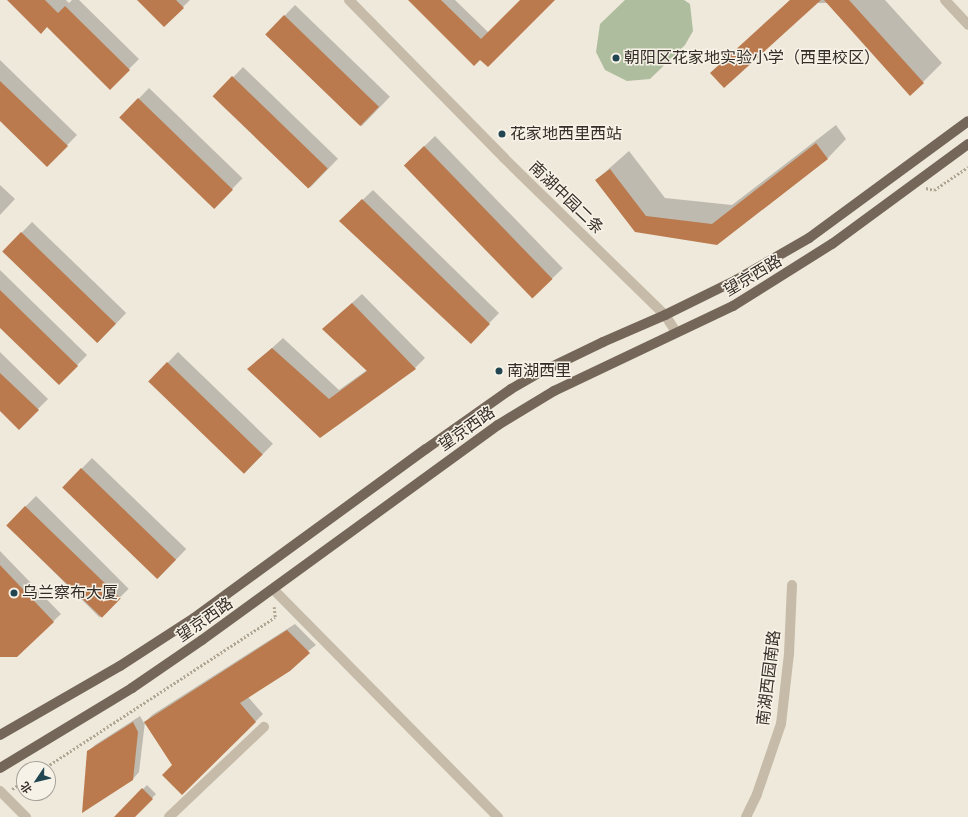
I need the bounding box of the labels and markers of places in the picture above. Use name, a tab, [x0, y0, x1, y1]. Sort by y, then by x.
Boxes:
place label: 朝阳区花家地实验小学（西里校区）	[624, 48, 880, 68]
marker: 朝阳区花家地实验小学（西里校区）	[611, 53, 621, 63]
place label: 花家地西里西站	[510, 124, 622, 144]
marker: 花家地西里西站	[497, 129, 507, 139]
place label: 南湖西里	[507, 361, 571, 381]
marker: 南湖西里	[494, 366, 504, 376]
place label: 乌兰察布大厦	[22, 583, 118, 603]
marker: 乌兰察布大厦	[9, 588, 19, 598]

